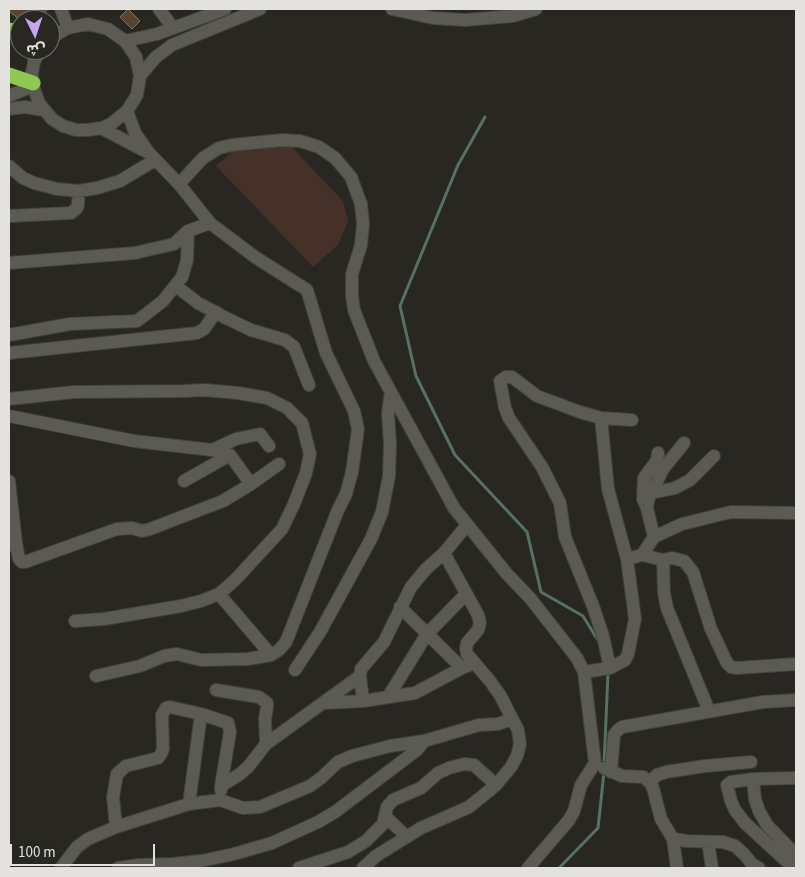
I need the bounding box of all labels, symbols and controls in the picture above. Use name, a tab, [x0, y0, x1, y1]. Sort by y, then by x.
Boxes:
north arrow	[10, 10, 60, 60]
text: ش	[26, 38, 46, 60]
scale bar	[12, 834, 158, 866]
text: 100 m	[18, 842, 56, 863]

